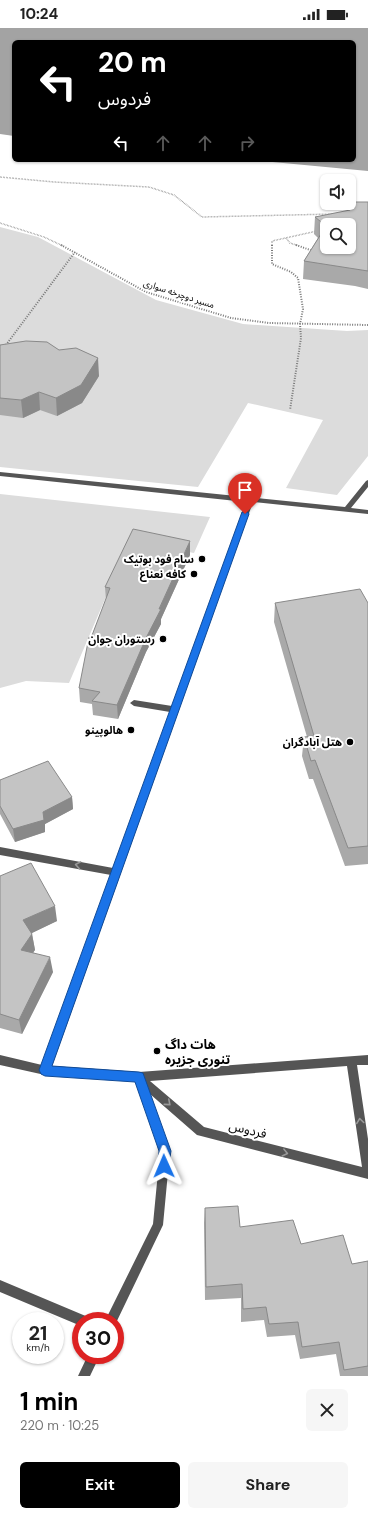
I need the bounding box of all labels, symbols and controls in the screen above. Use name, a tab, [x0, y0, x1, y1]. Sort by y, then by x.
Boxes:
text: 10:24	[20, 4, 58, 24]
text: 20 m	[98, 44, 167, 81]
icon: left	[32, 56, 84, 108]
text: فردوس	[98, 87, 151, 111]
icon: left	[110, 132, 132, 154]
icon: ahead	[152, 132, 174, 154]
icon: ahead	[194, 132, 216, 154]
icon: right	[236, 132, 258, 154]
map controls	[320, 174, 356, 254]
button: sound	[320, 174, 356, 210]
button: search	[320, 218, 356, 254]
street label: مسیر دوچرخه سواری	[142, 277, 216, 311]
pin	[228, 473, 262, 514]
icon: arrive	[234, 479, 256, 501]
place label: سام فود بوتیک	[124, 552, 194, 568]
marker: سام فود بوتیک	[197, 554, 207, 564]
place label: كافه نعناع	[140, 567, 187, 582]
marker: كافه نعناع	[189, 569, 199, 579]
place label: رستوران جوان	[88, 632, 155, 646]
marker: رستوران جوان	[158, 634, 168, 644]
place label: هالوپینو	[85, 723, 123, 738]
marker: هالوپینو	[126, 725, 136, 735]
place label: هتل آبادگران	[283, 735, 342, 749]
marker: هتل آبادگران	[345, 737, 355, 747]
one-way arrow	[75, 862, 81, 870]
place label: هات داگ تنورى جزيره	[165, 1036, 231, 1068]
marker: هات داگ تنورى جزيره	[152, 1046, 162, 1056]
one-way arrow	[163, 1098, 171, 1105]
street label: فردوس	[227, 1117, 269, 1142]
one-way arrow	[356, 1118, 365, 1125]
position arrow	[143, 1145, 185, 1187]
one-way arrow	[282, 1148, 288, 1156]
speed limit sign: 30	[72, 1312, 124, 1364]
text: 21	[29, 1320, 47, 1346]
text: km/h	[26, 1341, 50, 1354]
text: 1 min	[20, 1386, 78, 1417]
button: close	[306, 1389, 348, 1431]
text: 220 m · 10:25	[20, 1417, 99, 1434]
button: Exit	[20, 1462, 180, 1508]
button: Share	[188, 1462, 348, 1508]

